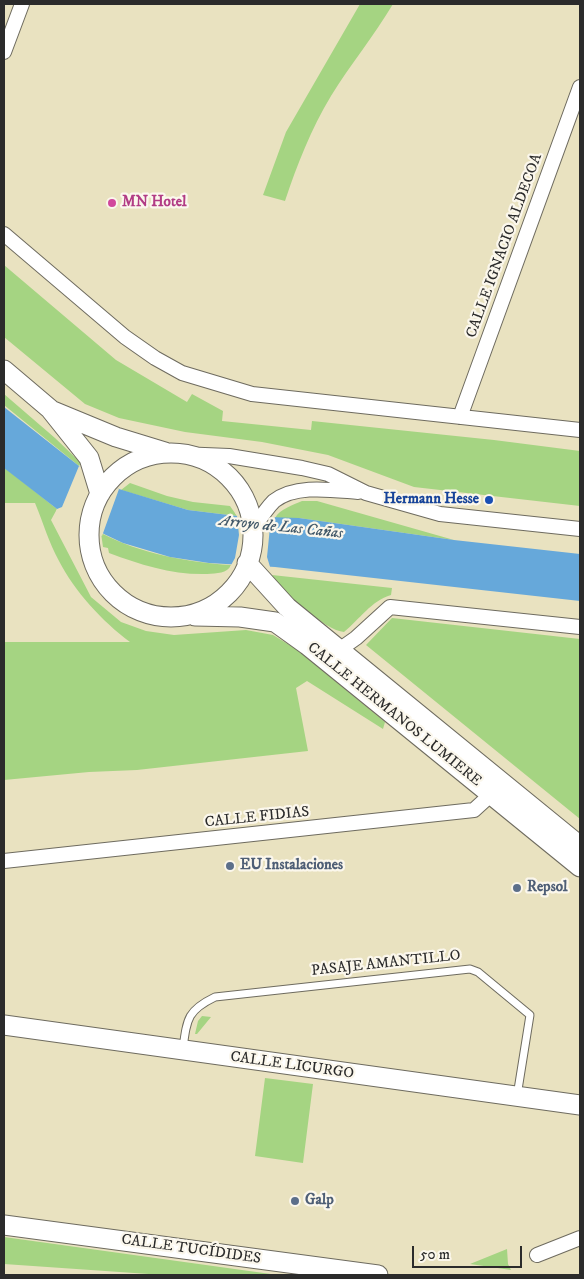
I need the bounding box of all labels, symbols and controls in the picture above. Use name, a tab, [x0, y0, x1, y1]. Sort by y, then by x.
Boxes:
street label: CALLE IGNACIO ALDECOA	[463, 151, 547, 341]
place label: MN Hotel	[122, 194, 186, 212]
marker: MN Hotel	[106, 197, 118, 209]
place label: Hermann Hesse	[383, 491, 479, 509]
marker: Hermann Hesse	[483, 494, 495, 506]
water label: Arroyo de Las Cañas	[218, 512, 344, 544]
street label: CALLE HERMANOS LUMIERE	[303, 639, 485, 791]
street label: CALLE FIDIAS	[204, 804, 310, 832]
place label: EU Instalaciones	[240, 857, 343, 875]
marker: EU Instalaciones	[224, 860, 236, 872]
place label: Repsol	[527, 879, 567, 897]
marker: Repsol	[511, 882, 523, 894]
street label: PASAJE AMANTILLO	[311, 947, 461, 981]
street label: CALLE LICURGO	[229, 1048, 355, 1084]
place label: Galp	[305, 1192, 334, 1210]
marker: Galp	[289, 1195, 301, 1207]
street label: CALLE TUCÍDIDES	[120, 1231, 262, 1269]
scale bar	[414, 1236, 524, 1268]
text: 50 m	[420, 1245, 450, 1264]

